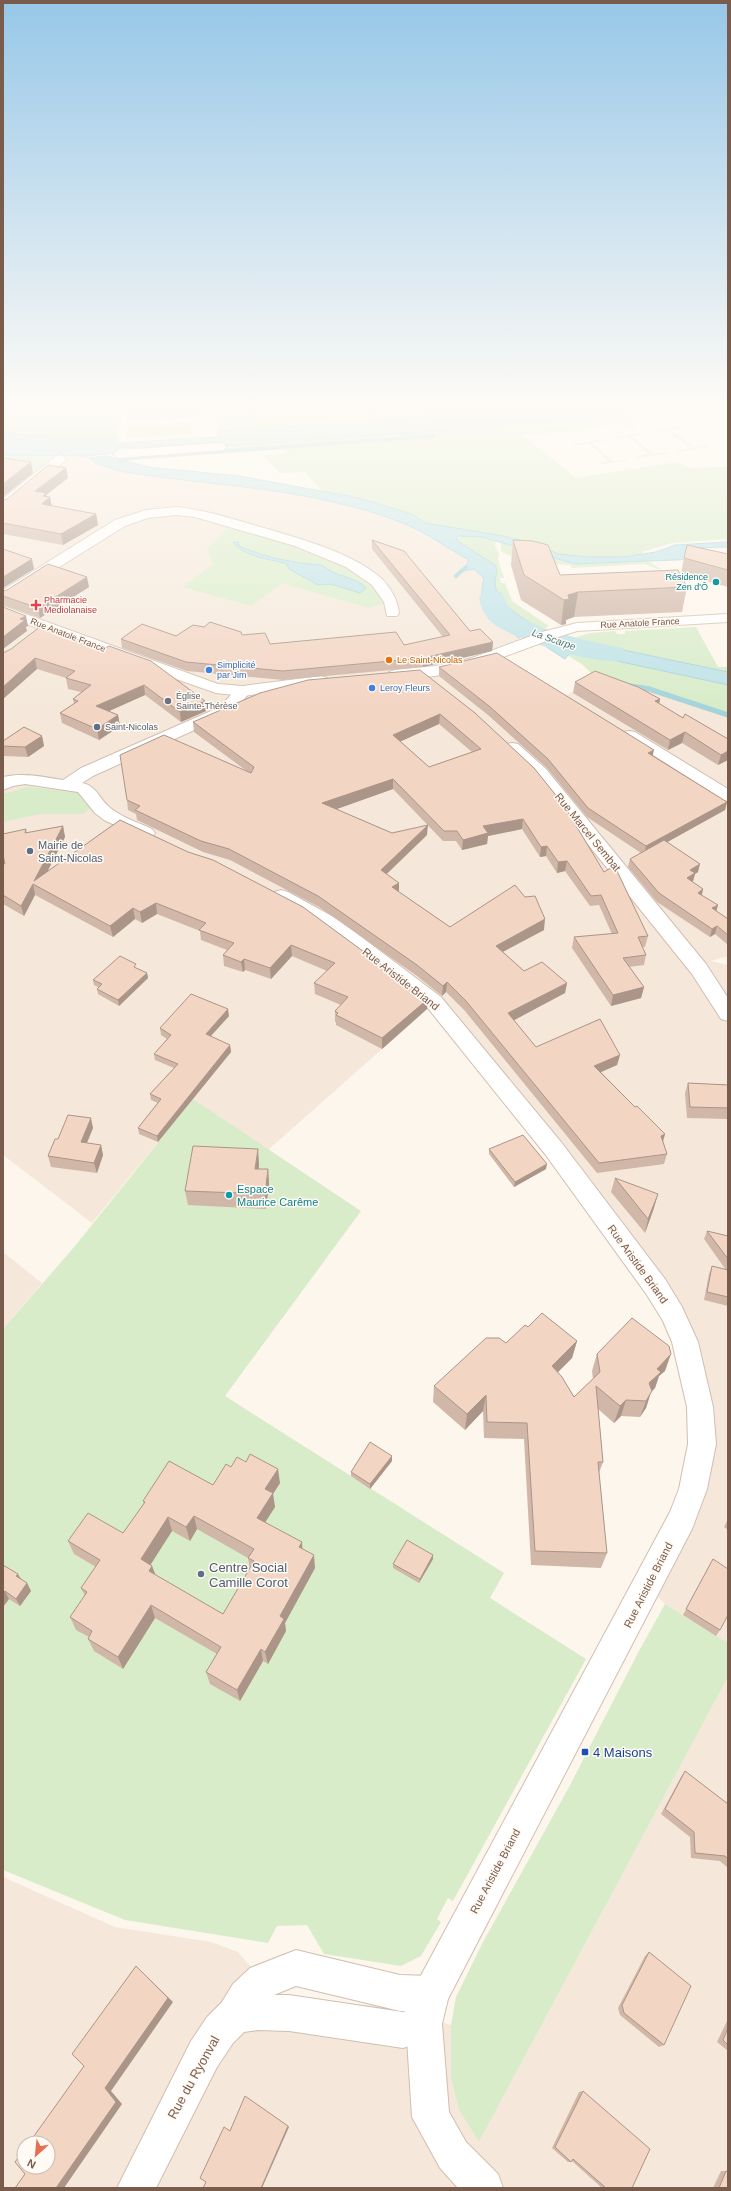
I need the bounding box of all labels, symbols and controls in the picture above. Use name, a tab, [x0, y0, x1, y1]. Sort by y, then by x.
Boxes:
place label: Résidence Zen d'Ô	[665, 572, 708, 592]
marker: Résidence Zen d'Ô	[711, 577, 721, 587]
place label: Pharmacie Mediolanaise	[44, 595, 97, 615]
marker: Pharmacie Mediolanaise	[31, 600, 41, 610]
street label: Rue Anatole France	[29, 616, 107, 654]
street label: Rue Anatole France	[600, 616, 680, 630]
water label: La Scarpe	[530, 627, 578, 652]
marker: Le Saint-Nicolas	[384, 655, 394, 665]
place label: Le Saint-Nicolas	[397, 655, 463, 665]
place label: Simplicité par Jim	[217, 660, 256, 680]
marker: Simplicité par Jim	[204, 665, 214, 675]
marker: Leroy Fleurs	[367, 683, 377, 693]
place label: Leroy Fleurs	[380, 683, 431, 693]
place label: Église Sainte-Thérèse	[176, 691, 238, 711]
marker: Église Sainte-Thérèse	[163, 696, 173, 706]
marker: Saint-Nicolas	[92, 722, 102, 732]
place label: Saint-Nicolas	[105, 722, 159, 732]
street label: Rue Marcel Sembat	[553, 790, 623, 874]
place label: Mairie de Saint-Nicolas	[38, 839, 103, 864]
marker: Mairie de Saint-Nicolas	[25, 846, 35, 856]
street label: Rue Aristide Briand	[360, 945, 442, 1013]
place label: Espace Maurice Carême	[237, 1183, 318, 1208]
marker: Espace Maurice Carême	[224, 1190, 234, 1200]
street label: Rue Aristide Briand	[605, 1222, 671, 1306]
street label: Rue Aristide Briand	[621, 1540, 675, 1630]
place label: Centre Social Camille Corot	[209, 1560, 288, 1590]
marker: Centre Social Camille Corot	[196, 1569, 206, 1579]
place label: 4 Maisons	[593, 1745, 653, 1760]
marker: 4 Maisons	[580, 1747, 590, 1757]
street label: Rue Aristide Briand	[468, 1827, 522, 1915]
street label: Rue du Ryonval	[164, 2033, 222, 2121]
north arrow	[16, 2135, 56, 2175]
text: N	[25, 2157, 38, 2171]

